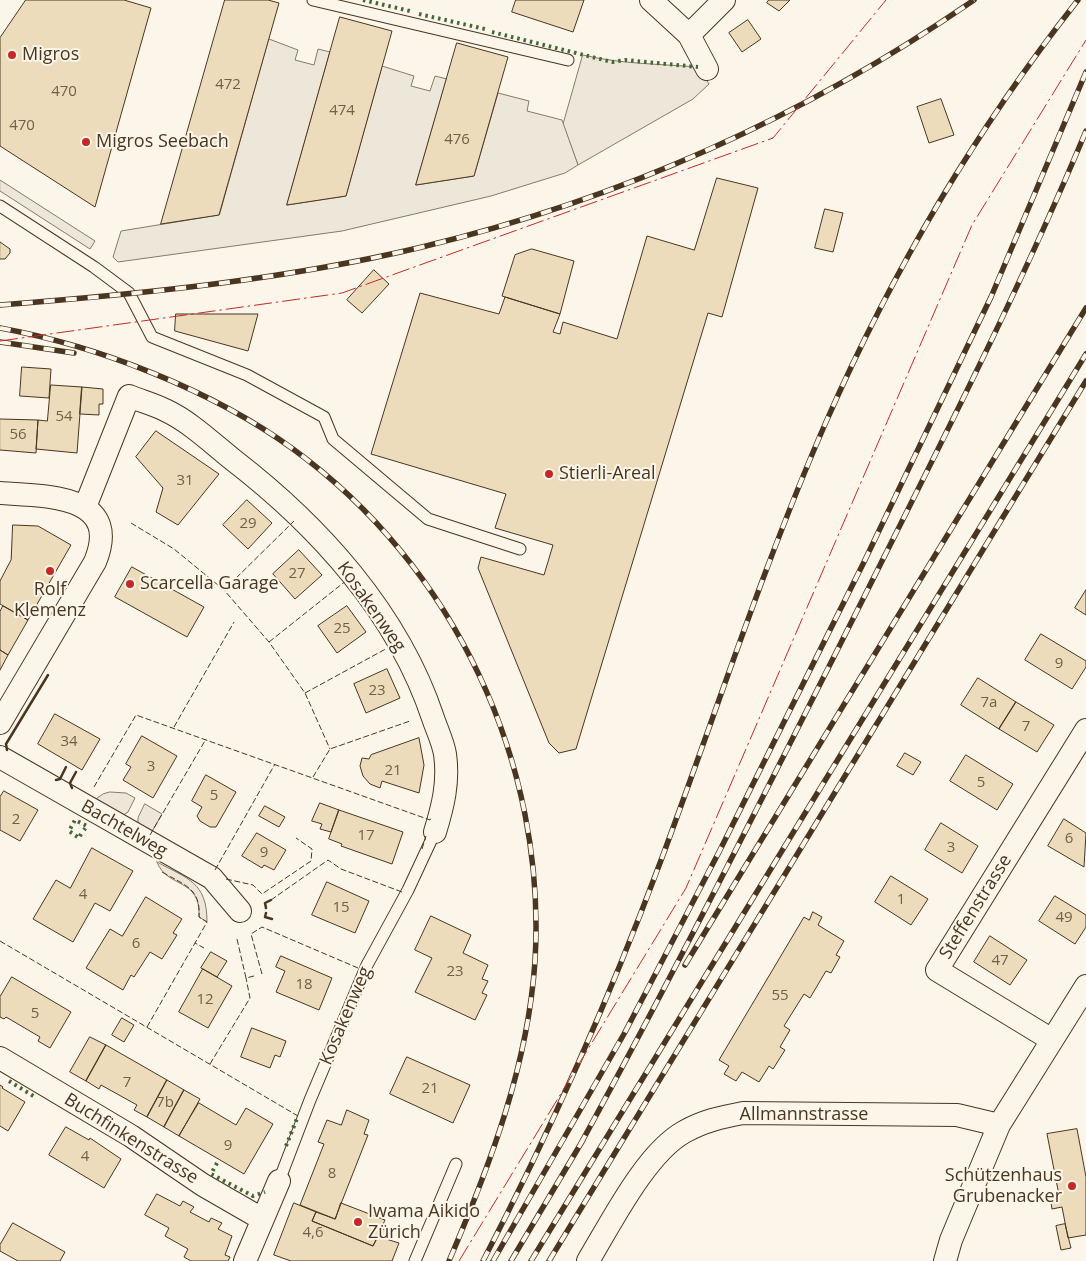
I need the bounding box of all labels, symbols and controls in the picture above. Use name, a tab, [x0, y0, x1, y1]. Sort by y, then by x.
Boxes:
place label: Migros	[22, 44, 79, 66]
marker: Migros	[6, 49, 18, 61]
house number: 472	[215, 76, 241, 94]
house number: 470	[51, 83, 77, 101]
house number: 474	[329, 102, 355, 120]
house number: 470	[9, 117, 35, 135]
place label: Migros Seebach	[96, 131, 229, 153]
house number: 476	[444, 131, 470, 149]
marker: Migros Seebach	[80, 136, 92, 148]
house number: 54	[55, 408, 73, 426]
house number: 56	[9, 426, 27, 444]
place label: Stierli-Areal	[559, 463, 656, 485]
marker: Stierli-Areal	[543, 468, 555, 480]
house number: 31	[176, 472, 194, 490]
house number: 29	[239, 515, 257, 533]
street label: Kosakenweg	[332, 558, 410, 656]
marker: Rolf Klemenz	[44, 565, 56, 577]
house number: 27	[288, 565, 306, 583]
place label: Scarcella Garage	[140, 573, 279, 595]
marker: Scarcella Garage	[124, 578, 136, 590]
place label: Rolf Klemenz	[14, 579, 86, 622]
house number: 25	[333, 620, 351, 638]
house number: 9	[1055, 655, 1063, 673]
house number: 23	[368, 682, 386, 700]
house number: 7a	[981, 694, 997, 712]
house number: 7	[1022, 718, 1030, 736]
house number: 34	[60, 733, 78, 751]
house number: 3	[147, 758, 155, 776]
house number: 21	[384, 762, 402, 780]
house number: 5	[977, 774, 985, 792]
house number: 5	[210, 787, 218, 805]
street label: Bachtelweg	[77, 796, 171, 862]
house number: 2	[12, 811, 20, 829]
house number: 17	[357, 827, 375, 845]
house number: 6	[1065, 830, 1073, 848]
house number: 3	[947, 839, 955, 857]
house number: 9	[260, 844, 268, 862]
street label: Steffenstrasse	[935, 851, 1017, 963]
house number: 4	[79, 886, 87, 904]
house number: 1	[897, 891, 905, 909]
house number: 15	[332, 899, 350, 917]
house number: 49	[1055, 909, 1073, 927]
house number: 6	[132, 935, 140, 953]
house number: 47	[991, 952, 1009, 970]
house number: 23	[446, 963, 464, 981]
street label: Kosakenweg	[316, 964, 376, 1068]
house number: 18	[295, 976, 313, 994]
house number: 55	[771, 987, 789, 1005]
house number: 12	[196, 991, 214, 1009]
house number: 5	[31, 1005, 39, 1023]
house number: 7	[123, 1074, 131, 1092]
house number: 21	[421, 1080, 439, 1098]
street label: Buchfinkenstrasse	[60, 1089, 202, 1189]
house number: 7b	[156, 1094, 174, 1112]
street label: Allmannstrasse	[740, 1104, 868, 1126]
house number: 9	[224, 1137, 232, 1155]
house number: 4	[81, 1148, 89, 1166]
house number: 8	[328, 1165, 336, 1183]
place label: Schützenhaus Grubenacker	[945, 1165, 1062, 1208]
marker: Schützenhaus Grubenacker	[1066, 1180, 1078, 1192]
place label: Iwama Aikido Zürich	[368, 1201, 480, 1244]
marker: Iwama Aikido Zürich	[352, 1216, 364, 1228]
house number: 4,6	[302, 1224, 324, 1242]

